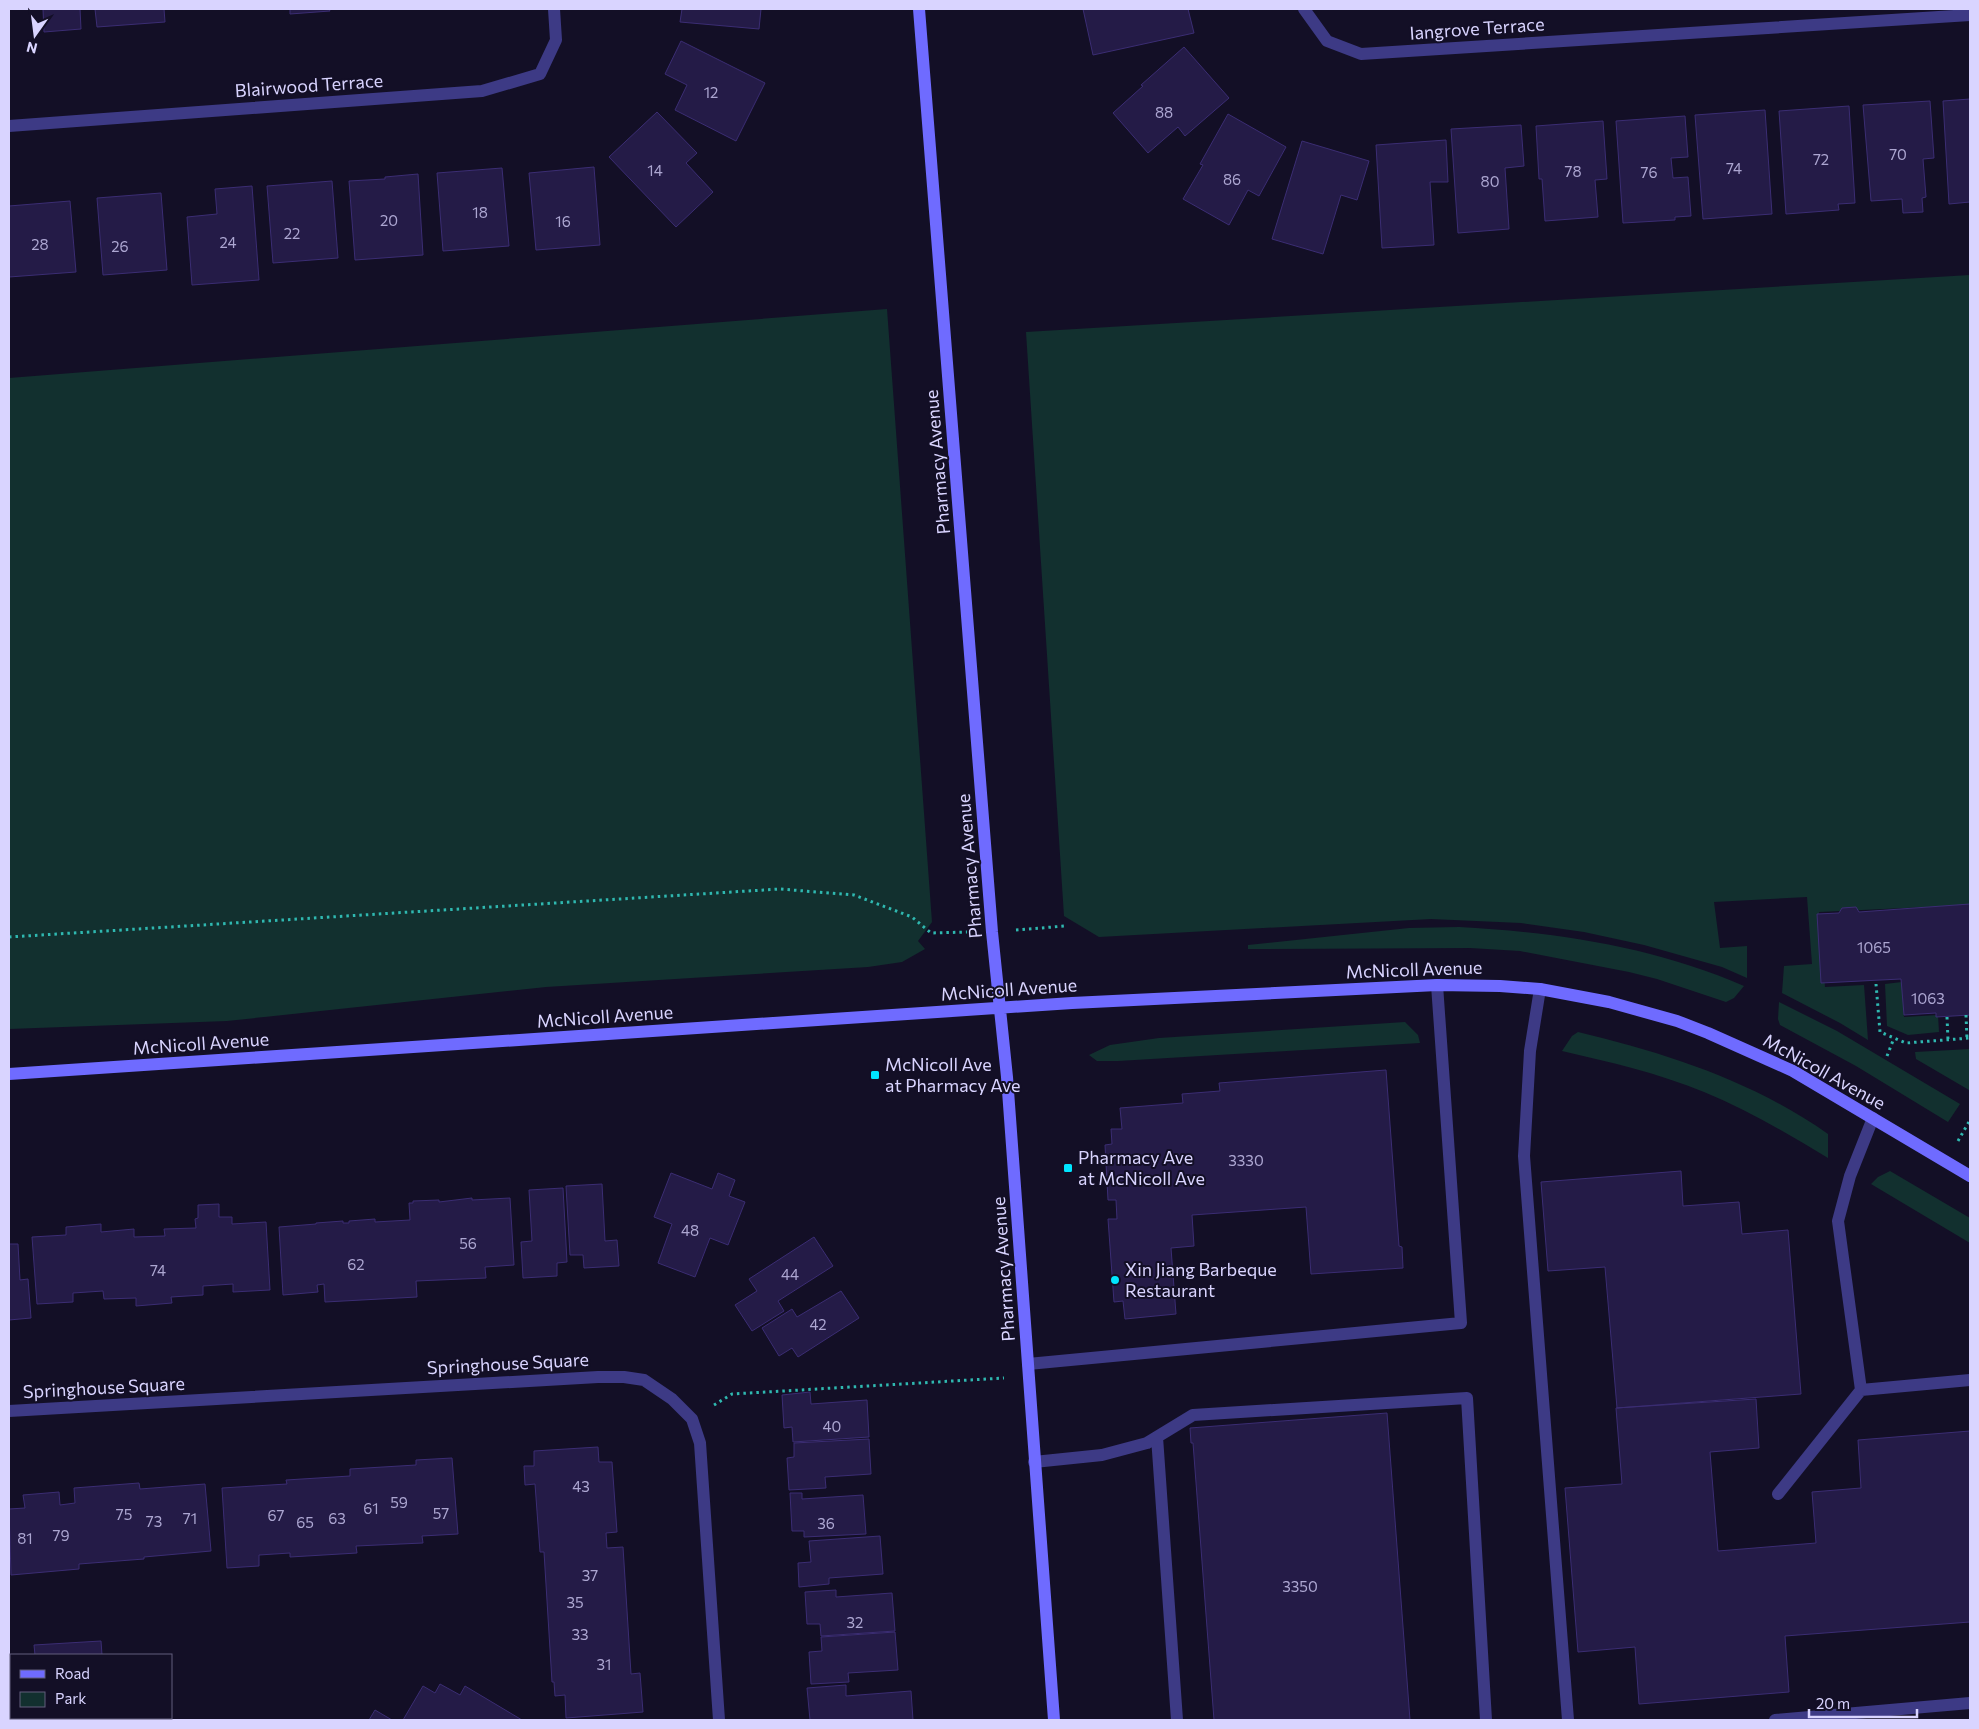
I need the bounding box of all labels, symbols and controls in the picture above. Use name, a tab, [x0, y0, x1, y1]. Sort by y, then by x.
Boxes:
north arrow	[10, 10, 60, 60]
street label: Iangrove Terrace	[1409, 12, 1545, 44]
text: N	[25, 39, 39, 58]
street label: Blairwood Terrace	[234, 69, 384, 101]
house number: 12	[704, 83, 718, 101]
house number: 88	[1155, 103, 1173, 121]
house number: 70	[1889, 145, 1907, 163]
house number: 72	[1813, 150, 1829, 168]
house number: 74	[1726, 159, 1742, 177]
house number: 14	[647, 161, 663, 179]
house number: 78	[1565, 162, 1581, 180]
house number: 76	[1641, 163, 1657, 181]
house number: 86	[1223, 170, 1241, 188]
house number: 80	[1481, 172, 1499, 190]
house number: 18	[472, 203, 488, 221]
house number: 20	[380, 211, 398, 229]
house number: 16	[555, 212, 571, 230]
house number: 22	[284, 224, 300, 242]
house number: 24	[219, 233, 237, 251]
house number: 28	[31, 235, 49, 253]
house number: 26	[111, 237, 129, 255]
street label: Pharmacy Avenue	[920, 389, 954, 535]
street label: Pharmacy Avenue	[952, 793, 986, 939]
house number: 1065	[1857, 938, 1891, 956]
street label: McNicoll Avenue	[1345, 956, 1483, 982]
street label: McNicoll Avenue	[940, 973, 1078, 1005]
house number: 1063	[1911, 989, 1945, 1007]
street label: McNicoll Avenue	[536, 1000, 674, 1032]
street label: McNicoll Avenue	[132, 1027, 270, 1059]
street label: McNicoll Avenue	[1759, 1028, 1890, 1114]
place label: McNicoll Ave at Pharmacy Ave	[885, 1053, 1020, 1096]
marker: McNicoll Ave at Pharmacy Ave	[869, 1069, 881, 1081]
place label: Pharmacy Ave at McNicoll Ave	[1078, 1146, 1205, 1189]
house number: 3330	[1228, 1151, 1264, 1169]
marker: Pharmacy Ave at McNicoll Ave	[1062, 1162, 1074, 1174]
street label: Pharmacy Avenue	[987, 1196, 1019, 1342]
house number: 48	[681, 1221, 699, 1239]
house number: 56	[459, 1234, 477, 1252]
house number: 62	[347, 1255, 365, 1273]
place label: Xin Jiang Barbeque Restaurant	[1125, 1258, 1277, 1301]
house number: 74	[150, 1261, 166, 1279]
house number: 44	[781, 1265, 799, 1283]
marker: Xin Jiang Barbeque Restaurant	[1109, 1274, 1121, 1286]
house number: 42	[809, 1315, 827, 1333]
street label: Springhouse Square	[426, 1348, 590, 1378]
street label: Springhouse Square	[22, 1372, 186, 1402]
house number: 40	[823, 1417, 841, 1435]
house number: 43	[572, 1477, 590, 1495]
house number: 59	[390, 1493, 408, 1511]
house number: 61	[363, 1499, 379, 1517]
house number: 57	[433, 1504, 449, 1522]
house number: 75	[116, 1505, 132, 1523]
house number: 67	[268, 1506, 285, 1524]
house number: 71	[183, 1509, 197, 1527]
house number: 63	[328, 1509, 346, 1527]
house number: 73	[146, 1512, 162, 1530]
house number: 65	[296, 1513, 314, 1531]
house number: 36	[817, 1514, 835, 1532]
house number: 79	[53, 1526, 69, 1544]
house number: 81	[17, 1529, 33, 1547]
house number: 37	[582, 1566, 598, 1584]
house number: 3350	[1282, 1577, 1318, 1595]
house number: 35	[566, 1593, 584, 1611]
house number: 32	[847, 1613, 863, 1631]
house number: 33	[571, 1625, 589, 1643]
legend	[10, 1654, 172, 1719]
house number: 31	[597, 1655, 611, 1673]
text: Road	[55, 1664, 90, 1682]
scale bar	[1809, 1686, 1916, 1718]
text: Park	[55, 1689, 86, 1707]
text: 20 m	[1816, 1694, 1850, 1712]

